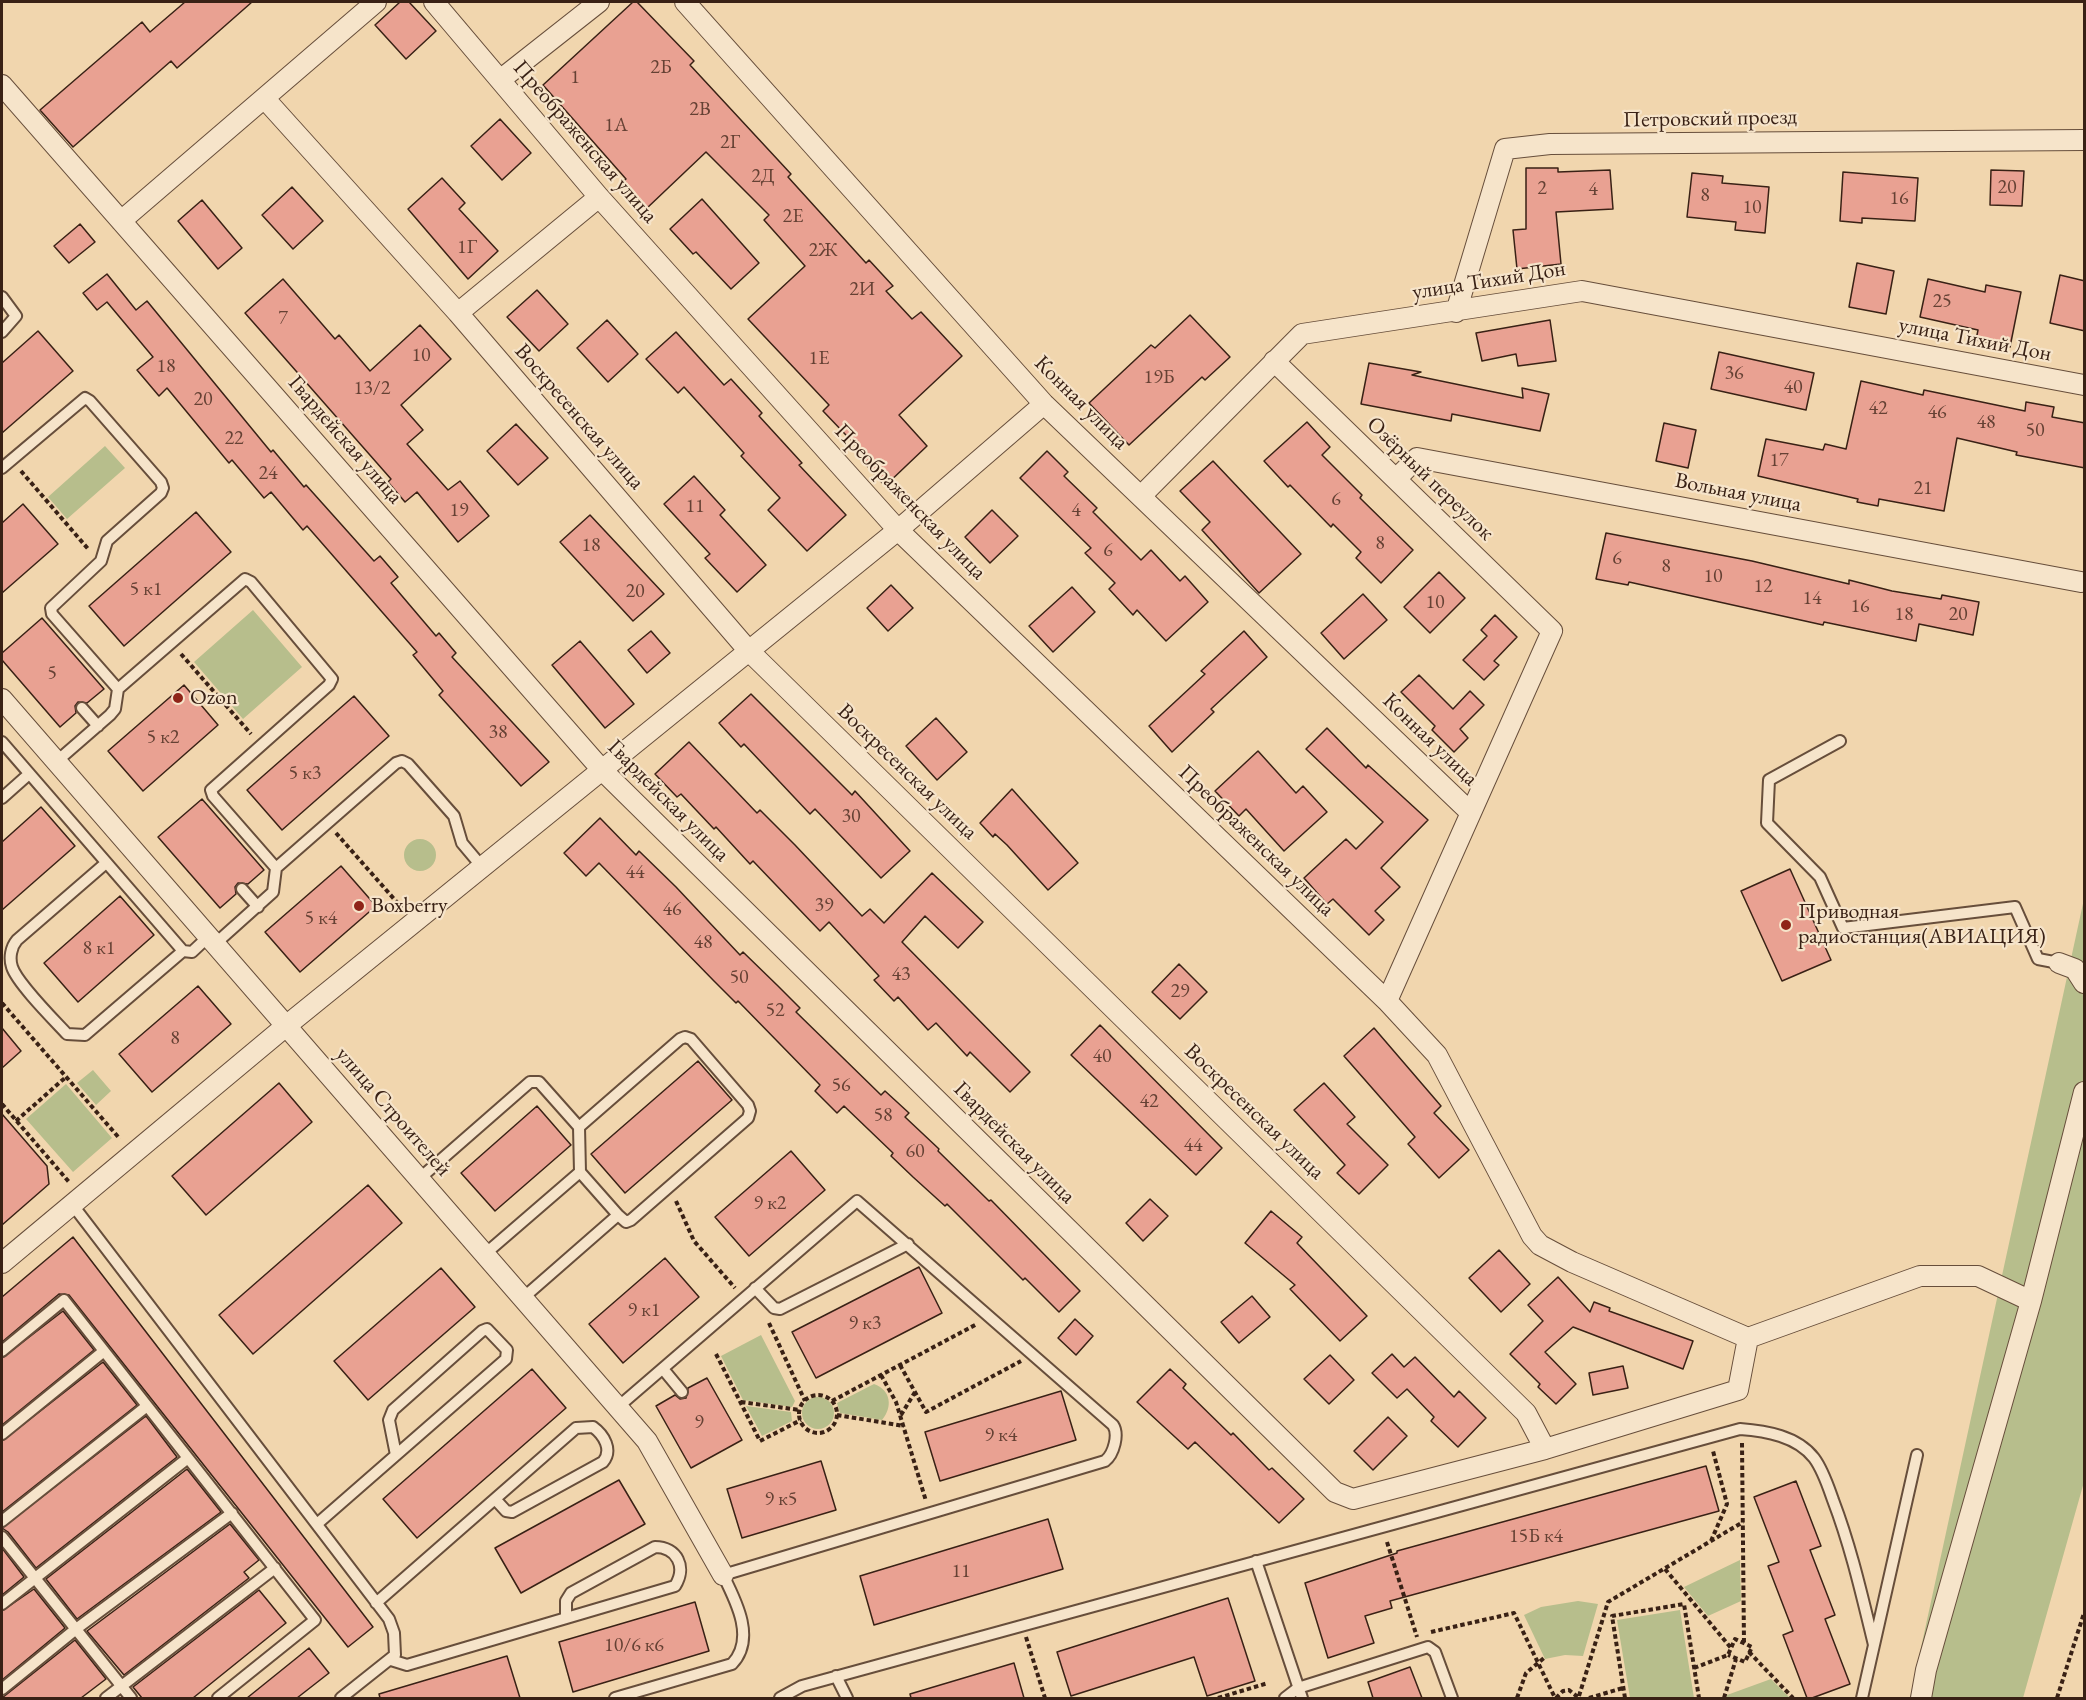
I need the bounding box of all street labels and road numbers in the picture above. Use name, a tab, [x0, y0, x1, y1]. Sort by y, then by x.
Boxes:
street label: Преображенская улица	[507, 55, 663, 229]
street label: Петровский проезд	[1623, 104, 1797, 134]
street label: улица Тихий Дон	[1410, 256, 1568, 306]
street label: улица Тихий Дон	[1896, 312, 2054, 368]
street label: Воскресенская улица	[509, 339, 649, 495]
street label: Конная улица	[1028, 350, 1134, 456]
street label: Гвардейская улица	[282, 370, 408, 510]
street label: Озёрный переулок	[1361, 412, 1499, 546]
street label: Преображенская улица	[829, 418, 991, 586]
street label: Вольная улица	[1673, 468, 1803, 518]
street label: Конная улица	[1377, 688, 1483, 792]
street label: Воскресенская улица	[831, 698, 983, 846]
street label: Гвардейская улица	[602, 735, 734, 867]
street label: Преображенская улица	[1172, 760, 1340, 922]
street label: Воскресенская улица	[1178, 1038, 1330, 1186]
street label: улица Строителей	[330, 1042, 456, 1182]
street label: Гвардейская улица	[948, 1077, 1080, 1209]

